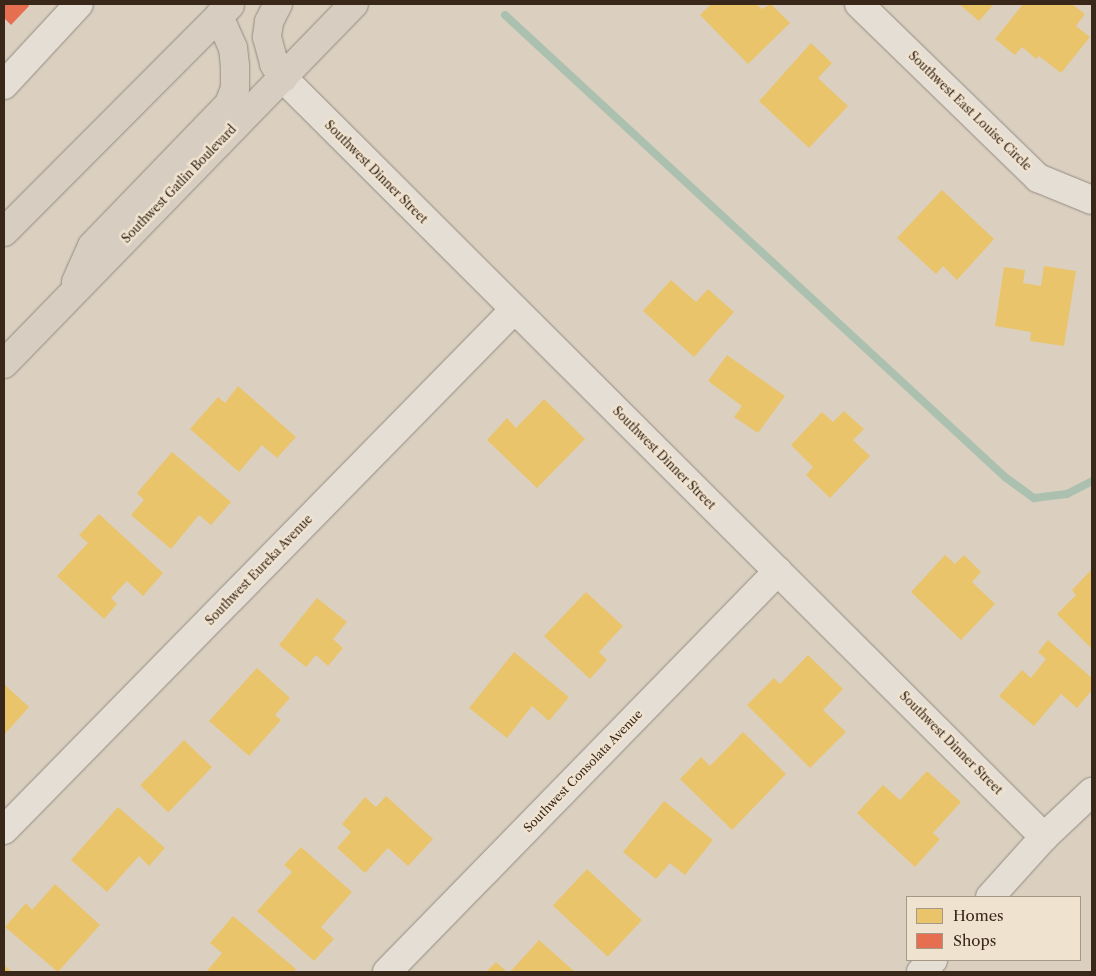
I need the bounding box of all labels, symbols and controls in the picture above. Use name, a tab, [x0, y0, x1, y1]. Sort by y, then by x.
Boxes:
street label: Southwest East Louise Circle	[906, 48, 1034, 174]
street label: Southwest Dinner Street	[322, 118, 430, 226]
street label: Southwest Gatlin Boulevard	[119, 122, 239, 246]
street label: Southwest Dinner Street	[610, 404, 718, 512]
street label: Southwest Eureka Avenue	[202, 512, 316, 628]
street label: Southwest Dinner Street	[897, 689, 1005, 797]
street label: Southwest Consolata Avenue	[520, 707, 646, 835]
legend	[906, 896, 1081, 961]
text: Homes	[953, 906, 1004, 925]
text: Shops	[953, 931, 996, 950]

